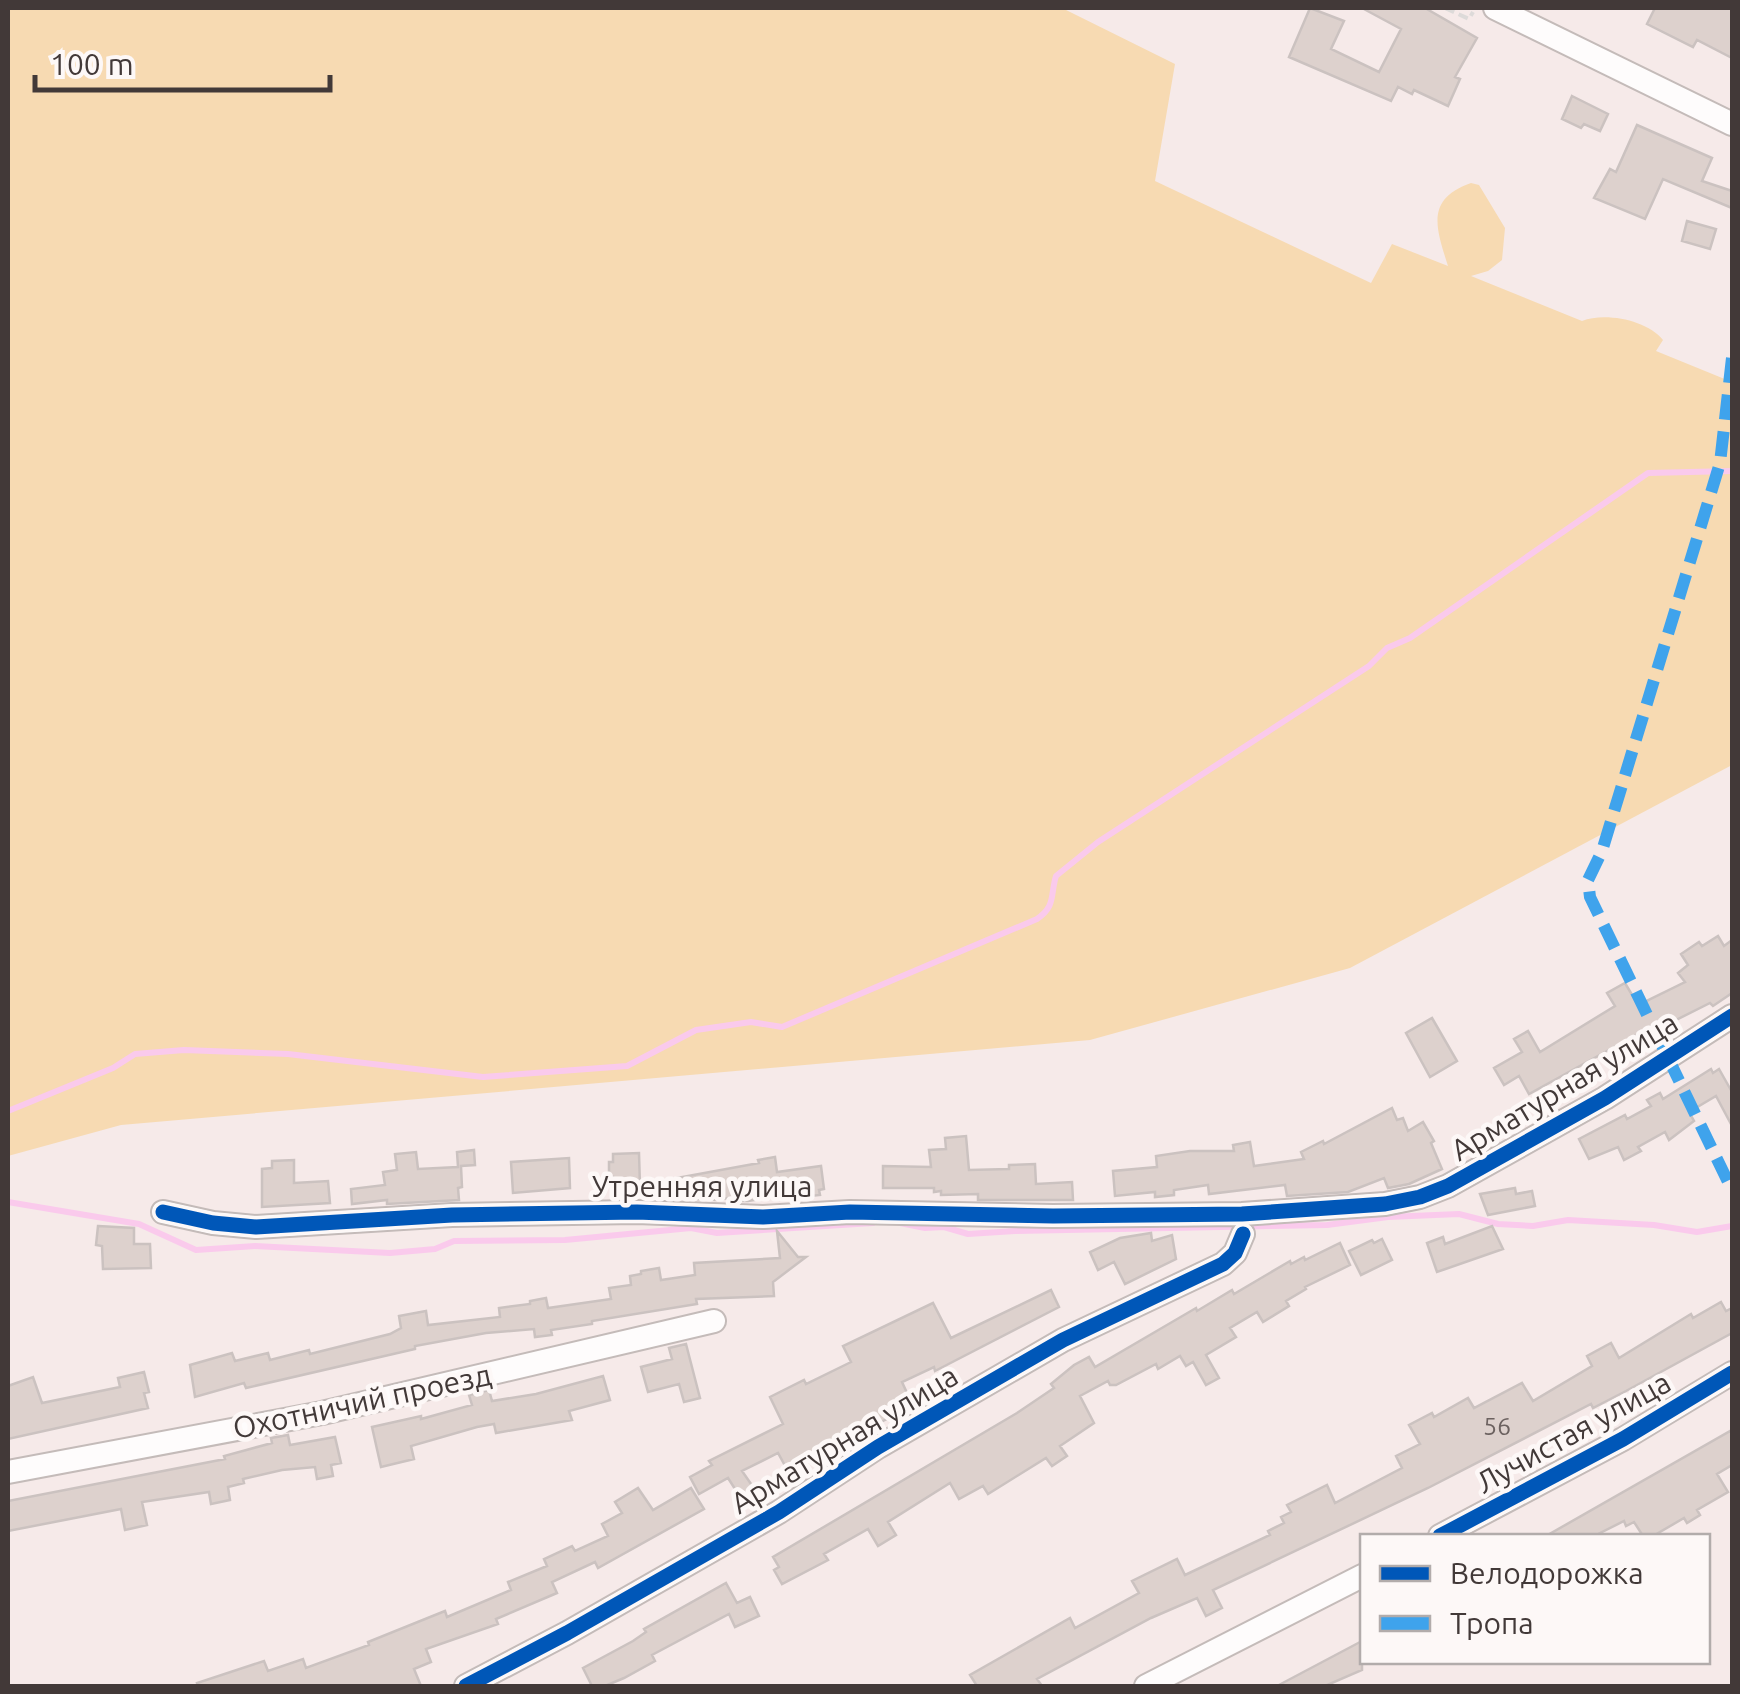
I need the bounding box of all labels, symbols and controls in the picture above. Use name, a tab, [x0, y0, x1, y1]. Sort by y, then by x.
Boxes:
scale bar	[35, 30, 330, 92]
text: 100 m	[50, 47, 134, 81]
street label: Арматурная улица	[1445, 1005, 1683, 1167]
street label: Утренняя улица	[592, 1169, 812, 1203]
street label: Охотничий проезд	[230, 1357, 494, 1445]
street label: Арматурная улица	[725, 1358, 963, 1520]
street label: Лучистая улица	[1470, 1365, 1676, 1499]
house number: 56	[1483, 1412, 1511, 1440]
legend	[1360, 1534, 1710, 1664]
text: Велодорожка	[1450, 1556, 1644, 1590]
text: Тропа	[1450, 1606, 1534, 1640]

